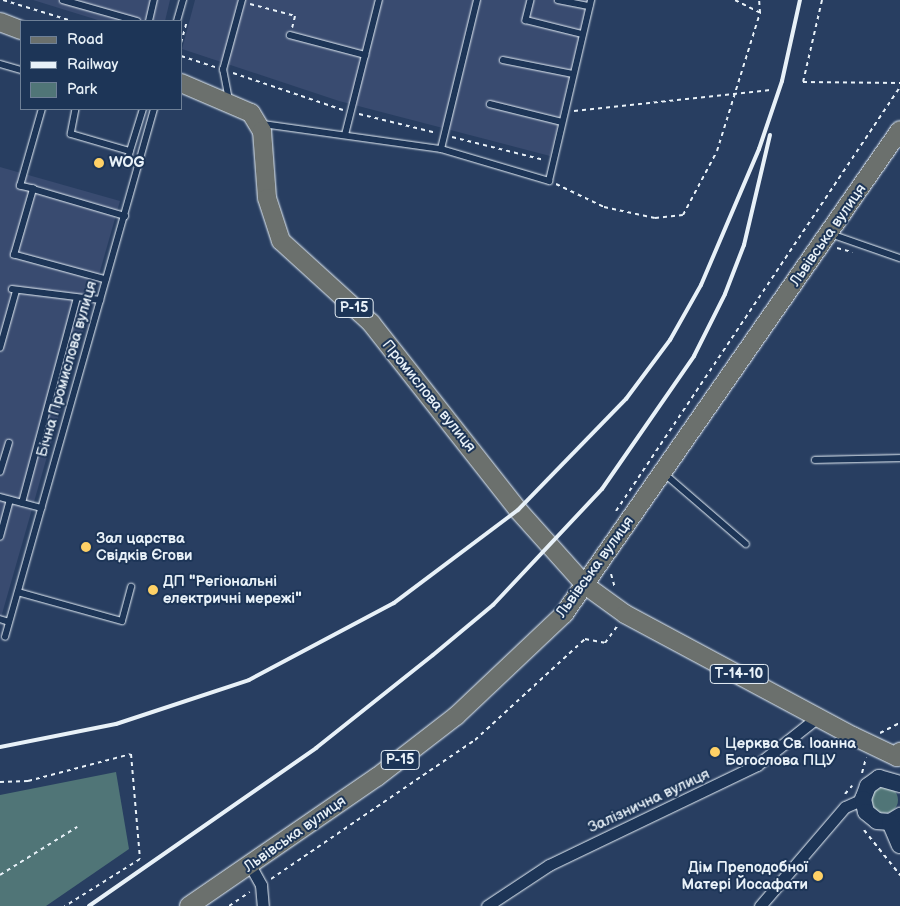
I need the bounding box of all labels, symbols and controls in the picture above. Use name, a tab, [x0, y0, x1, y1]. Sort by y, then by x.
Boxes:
legend	[20, 20, 182, 110]
text: Road	[67, 30, 103, 49]
text: Railway	[67, 55, 118, 74]
text: Park	[67, 80, 97, 99]
place label: WOG	[109, 154, 145, 172]
marker: WOG	[93, 157, 105, 169]
street label: Львівська вулиця	[786, 180, 870, 290]
street label: Бічна Промислова вулиця	[33, 279, 101, 459]
road number: Р-15	[334, 296, 374, 320]
street label: Промислова вулиця	[378, 336, 480, 456]
street label: Львівська вулиця	[552, 513, 638, 621]
place label: Зал царства Свідків Єгови	[96, 529, 193, 564]
marker: Зал царства Свідків Єгови	[80, 541, 92, 553]
place label: ДП "Регіональні електричні мережі"	[163, 572, 302, 607]
marker: ДП "Регіональні електричні мережі"	[147, 584, 159, 596]
road number: Т-14-10	[709, 662, 769, 686]
place label: Церква Св. Іоанна Богослова ПЦУ	[725, 734, 856, 769]
marker: Церква Св. Іоанна Богослова ПЦУ	[709, 746, 721, 758]
road number: Р-15	[380, 748, 420, 772]
street label: Залізнична вулиця	[585, 765, 713, 837]
street label: Львівська вулиця	[240, 792, 350, 876]
place label: Дім Преподобної Матері Йосафати	[682, 858, 808, 893]
marker: Дім Преподобної Матері Йосафати	[812, 870, 824, 882]

